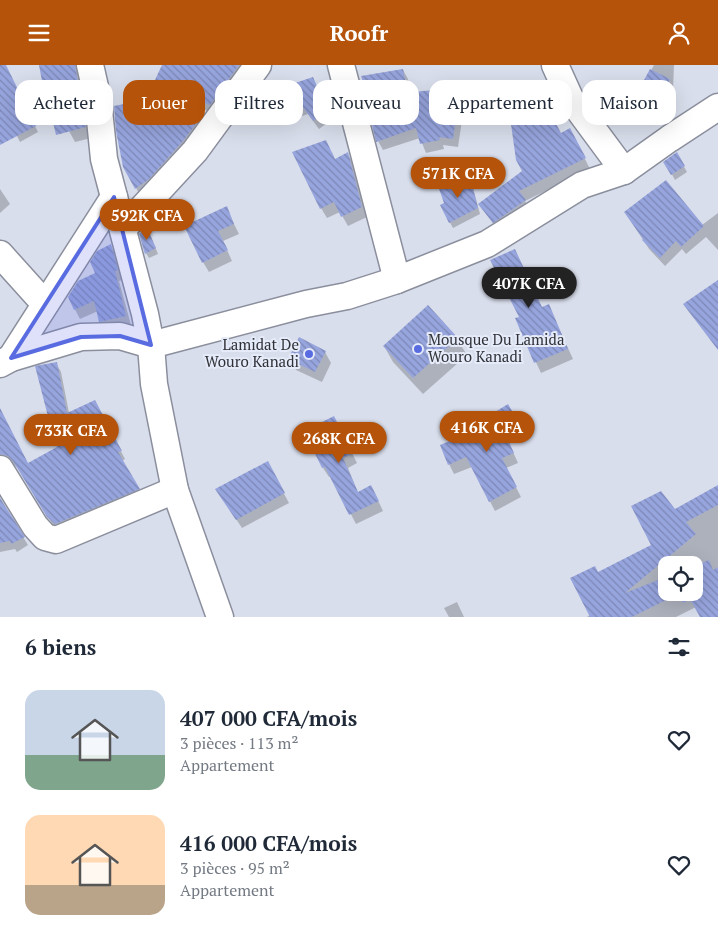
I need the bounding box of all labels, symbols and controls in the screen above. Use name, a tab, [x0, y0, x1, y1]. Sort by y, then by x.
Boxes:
text: Roofr	[330, 18, 388, 47]
icon: menu	[25, 19, 53, 47]
icon: person	[665, 19, 693, 47]
chip: Acheter	[15, 80, 113, 125]
chip: Louer	[123, 80, 205, 125]
chip: Filtres	[215, 80, 303, 125]
chip: Nouveau	[313, 80, 419, 125]
chip: Appartement	[429, 80, 572, 125]
chip: Maison	[582, 80, 676, 125]
pin: 571K CFA	[406, 157, 510, 199]
text: 571K CFA	[422, 162, 494, 184]
pin: 592K CFA	[95, 199, 199, 241]
text: 592K CFA	[111, 204, 183, 226]
pin: 407K CFA	[477, 267, 581, 309]
text: 407K CFA	[493, 272, 565, 294]
place label: Mousque Du Lamida Wouro Kanadi	[428, 329, 565, 366]
place label: Lamidat De Wouro Kanadi	[205, 334, 299, 371]
marker: Mousque Du Lamida Wouro Kanadi	[412, 343, 424, 355]
marker: Lamidat De Wouro Kanadi	[303, 348, 315, 360]
pin: 416K CFA	[435, 411, 539, 453]
pin: 733K CFA	[19, 413, 123, 456]
text: 416K CFA	[451, 416, 523, 438]
text: 733K CFA	[35, 419, 107, 441]
pin: 268K CFA	[287, 421, 391, 464]
text: 268K CFA	[303, 427, 375, 449]
map controls	[658, 556, 703, 601]
button: locate	[658, 556, 703, 601]
text: 6 biens	[25, 633, 96, 661]
icon: filters	[665, 633, 693, 661]
text: 407 000 CFA/mois	[180, 704, 357, 732]
icon: home	[65, 710, 125, 770]
icon: heart	[665, 726, 693, 754]
text: 3 pièces · 113 m²	[180, 732, 298, 754]
text: Appartement	[180, 754, 275, 776]
text: 416 000 CFA/mois	[180, 829, 357, 857]
icon: home	[65, 835, 125, 895]
icon: heart	[665, 851, 693, 879]
text: 3 pièces · 95 m²	[180, 857, 290, 879]
text: Appartement	[180, 879, 275, 901]

